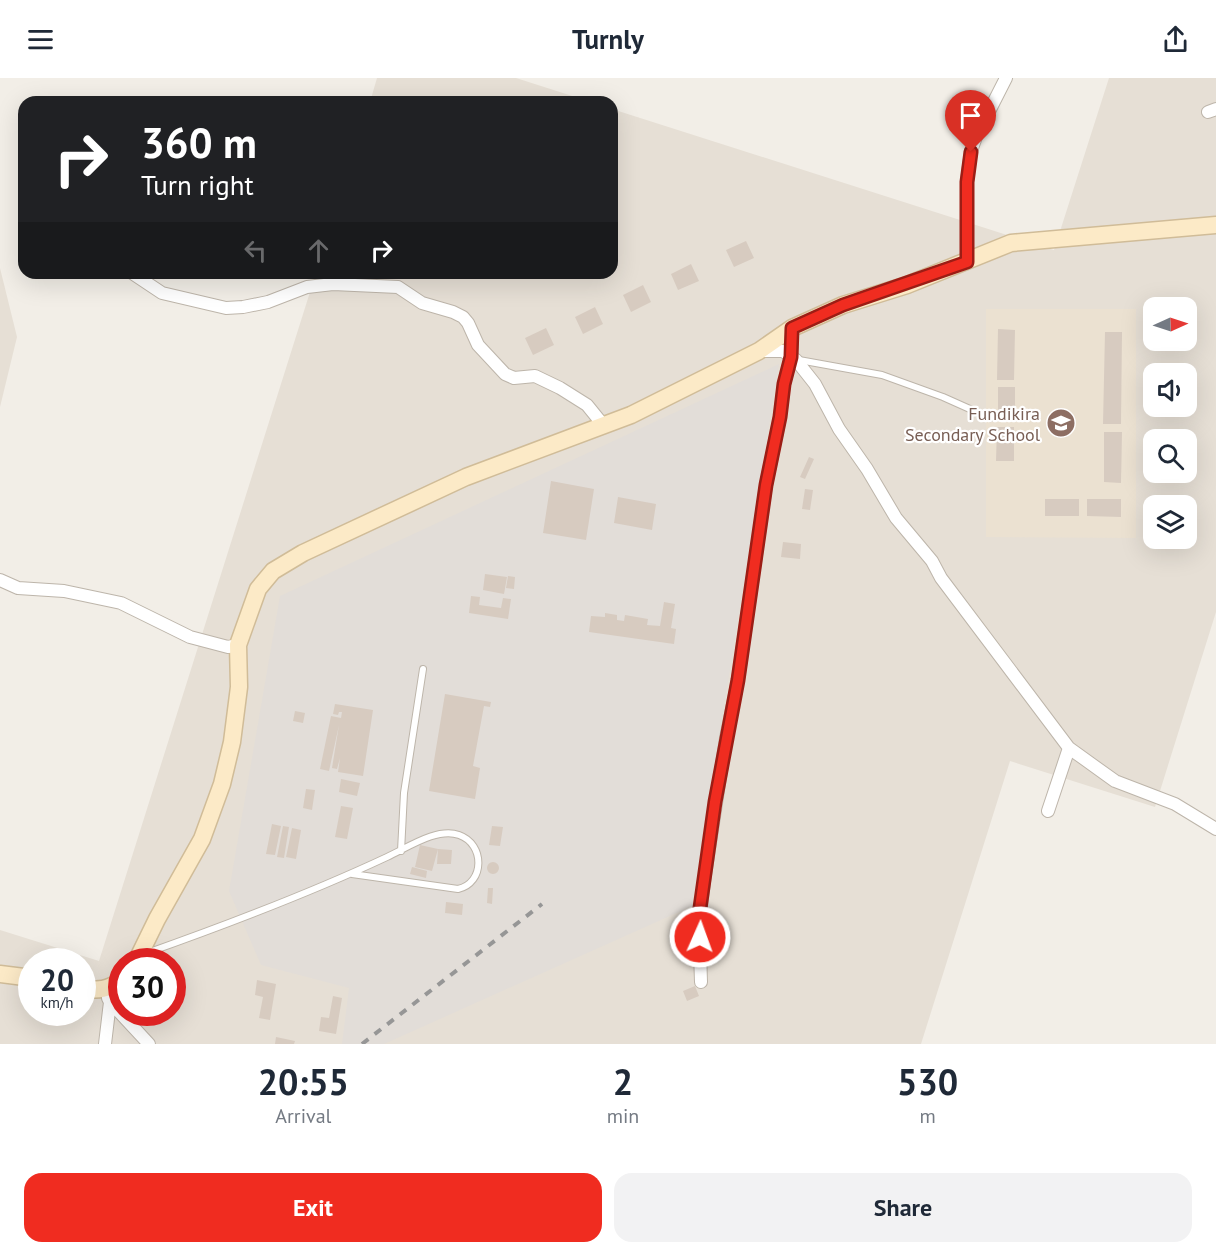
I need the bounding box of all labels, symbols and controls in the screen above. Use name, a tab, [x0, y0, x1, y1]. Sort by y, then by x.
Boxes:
text: Turnly	[572, 22, 644, 56]
icon: menu	[24, 23, 57, 56]
icon: share	[1159, 23, 1192, 56]
pin	[945, 90, 996, 152]
icon: arrive	[954, 99, 987, 132]
text: 360 m	[141, 115, 257, 170]
icon: right	[42, 120, 120, 198]
text: Turn right	[141, 168, 254, 202]
icon: left	[239, 234, 272, 267]
icon: ahead	[302, 234, 335, 267]
icon: right	[365, 234, 398, 267]
north arrow	[1143, 297, 1197, 351]
map controls	[1143, 297, 1197, 549]
button: sound	[1143, 363, 1197, 417]
place label: Fundikira Secondary School	[905, 402, 1041, 446]
school or university icon: Fundikira Secondary School	[1045, 407, 1077, 439]
button: search	[1143, 429, 1197, 483]
button: layers	[1143, 495, 1197, 549]
position arrow	[668, 905, 732, 969]
speed limit sign: 30	[108, 948, 186, 1026]
text: 20	[40, 960, 74, 999]
text: km/h	[41, 993, 73, 1012]
text: 20:55	[258, 1058, 349, 1105]
text: 2	[613, 1058, 633, 1105]
text: 530	[897, 1058, 958, 1105]
text: Arrival	[275, 1103, 331, 1129]
text: min	[607, 1103, 639, 1129]
text: m	[920, 1103, 936, 1129]
button: Exit	[24, 1173, 602, 1242]
button: Share	[614, 1173, 1192, 1242]

